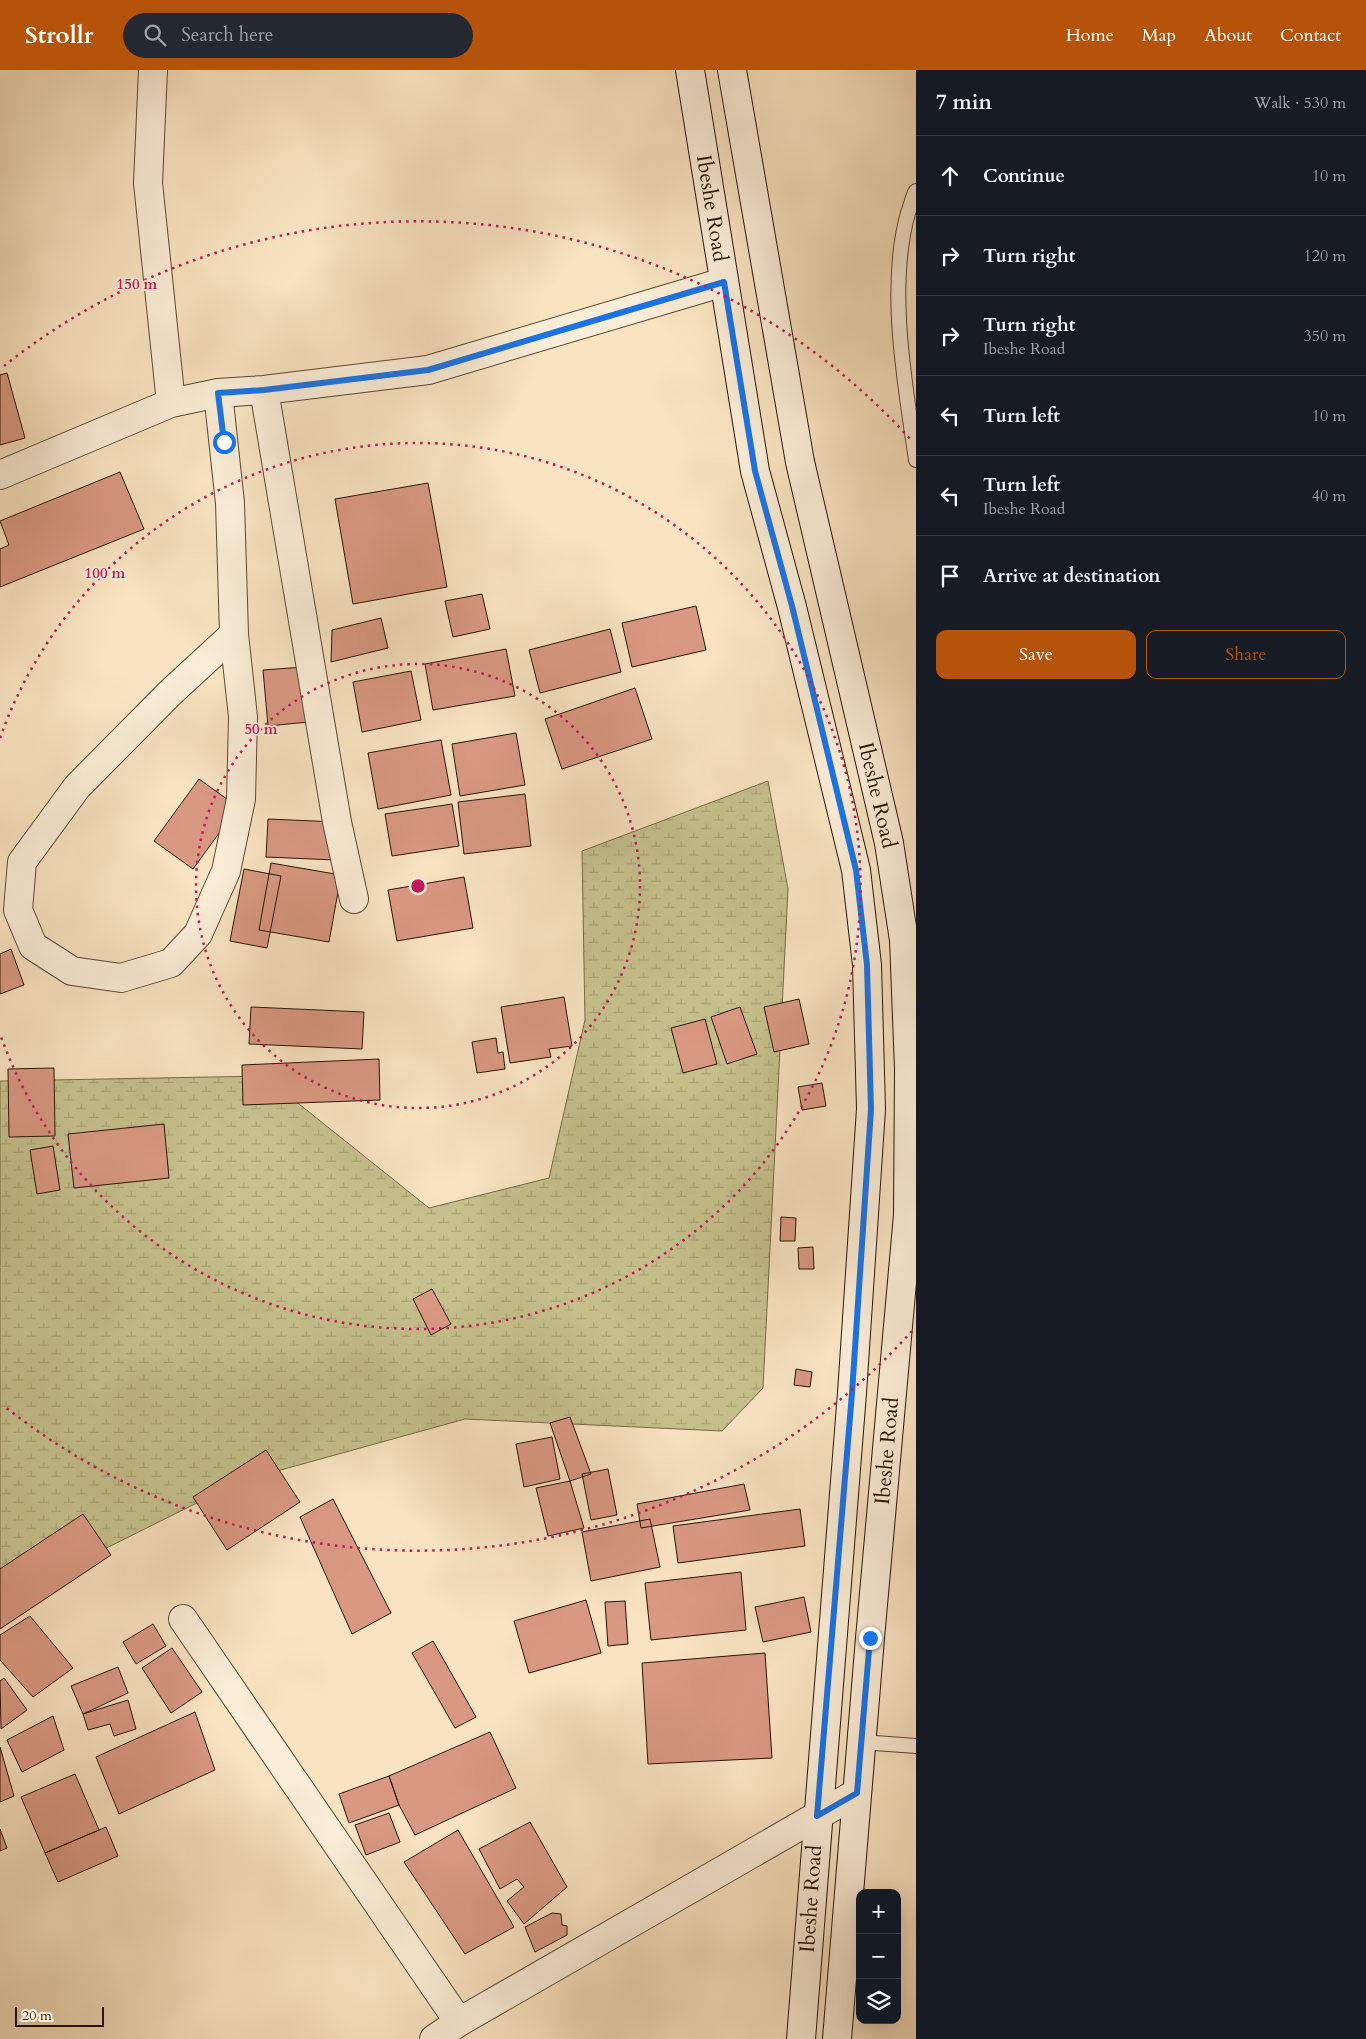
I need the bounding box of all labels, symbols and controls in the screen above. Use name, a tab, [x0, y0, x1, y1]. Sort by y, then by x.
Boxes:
search box	[123, 13, 473, 58]
text: Strollr	[25, 19, 93, 52]
icon: search	[141, 21, 169, 49]
text: Search here	[181, 22, 273, 48]
text: Home	[1066, 23, 1114, 48]
text: Map	[1142, 23, 1176, 48]
text: About	[1204, 23, 1252, 48]
text: Contact	[1280, 23, 1341, 48]
text: 7 min	[936, 88, 992, 117]
text: Walk · 530 m	[1254, 92, 1346, 114]
street label: Ibeshe Road	[689, 153, 735, 264]
icon: ahead	[936, 162, 964, 190]
text: Continue	[983, 163, 1065, 189]
text: 10 m	[1312, 165, 1346, 187]
icon: right	[936, 242, 964, 270]
text: Turn right	[983, 243, 1075, 269]
text: 120 m	[1304, 245, 1346, 267]
text: 150 m	[117, 274, 158, 294]
text: Turn right	[983, 312, 1075, 338]
icon: right	[936, 322, 964, 350]
text: 350 m	[1304, 325, 1346, 347]
text: Ibeshe Road	[983, 338, 1065, 360]
icon: left	[936, 402, 964, 430]
text: Turn left	[983, 403, 1060, 429]
text: 10 m	[1312, 405, 1346, 427]
route start	[213, 431, 236, 454]
text: Turn left	[983, 472, 1060, 498]
icon: left	[936, 482, 964, 510]
text: 40 m	[1312, 485, 1346, 507]
text: Ibeshe Road	[983, 498, 1065, 520]
icon: arrive	[936, 562, 964, 590]
text: 100 m	[85, 563, 126, 583]
text: Arrive at destination	[983, 563, 1160, 589]
button: Save	[936, 630, 1136, 679]
button: Share	[1146, 630, 1346, 679]
text: 50 m	[244, 719, 278, 739]
street label: Ibeshe Road	[851, 739, 904, 851]
centre of rings	[409, 877, 427, 895]
street label: Ibeshe Road	[868, 1396, 906, 1506]
route end	[859, 1627, 882, 1650]
street label: Ibeshe Road	[793, 1844, 829, 1954]
map controls	[856, 1889, 901, 2024]
button: +	[856, 1889, 901, 1934]
button: −	[856, 1934, 901, 1979]
button: layers	[856, 1979, 901, 2024]
scale bar	[15, 2004, 104, 2027]
text: 20 m	[22, 2006, 52, 2025]

